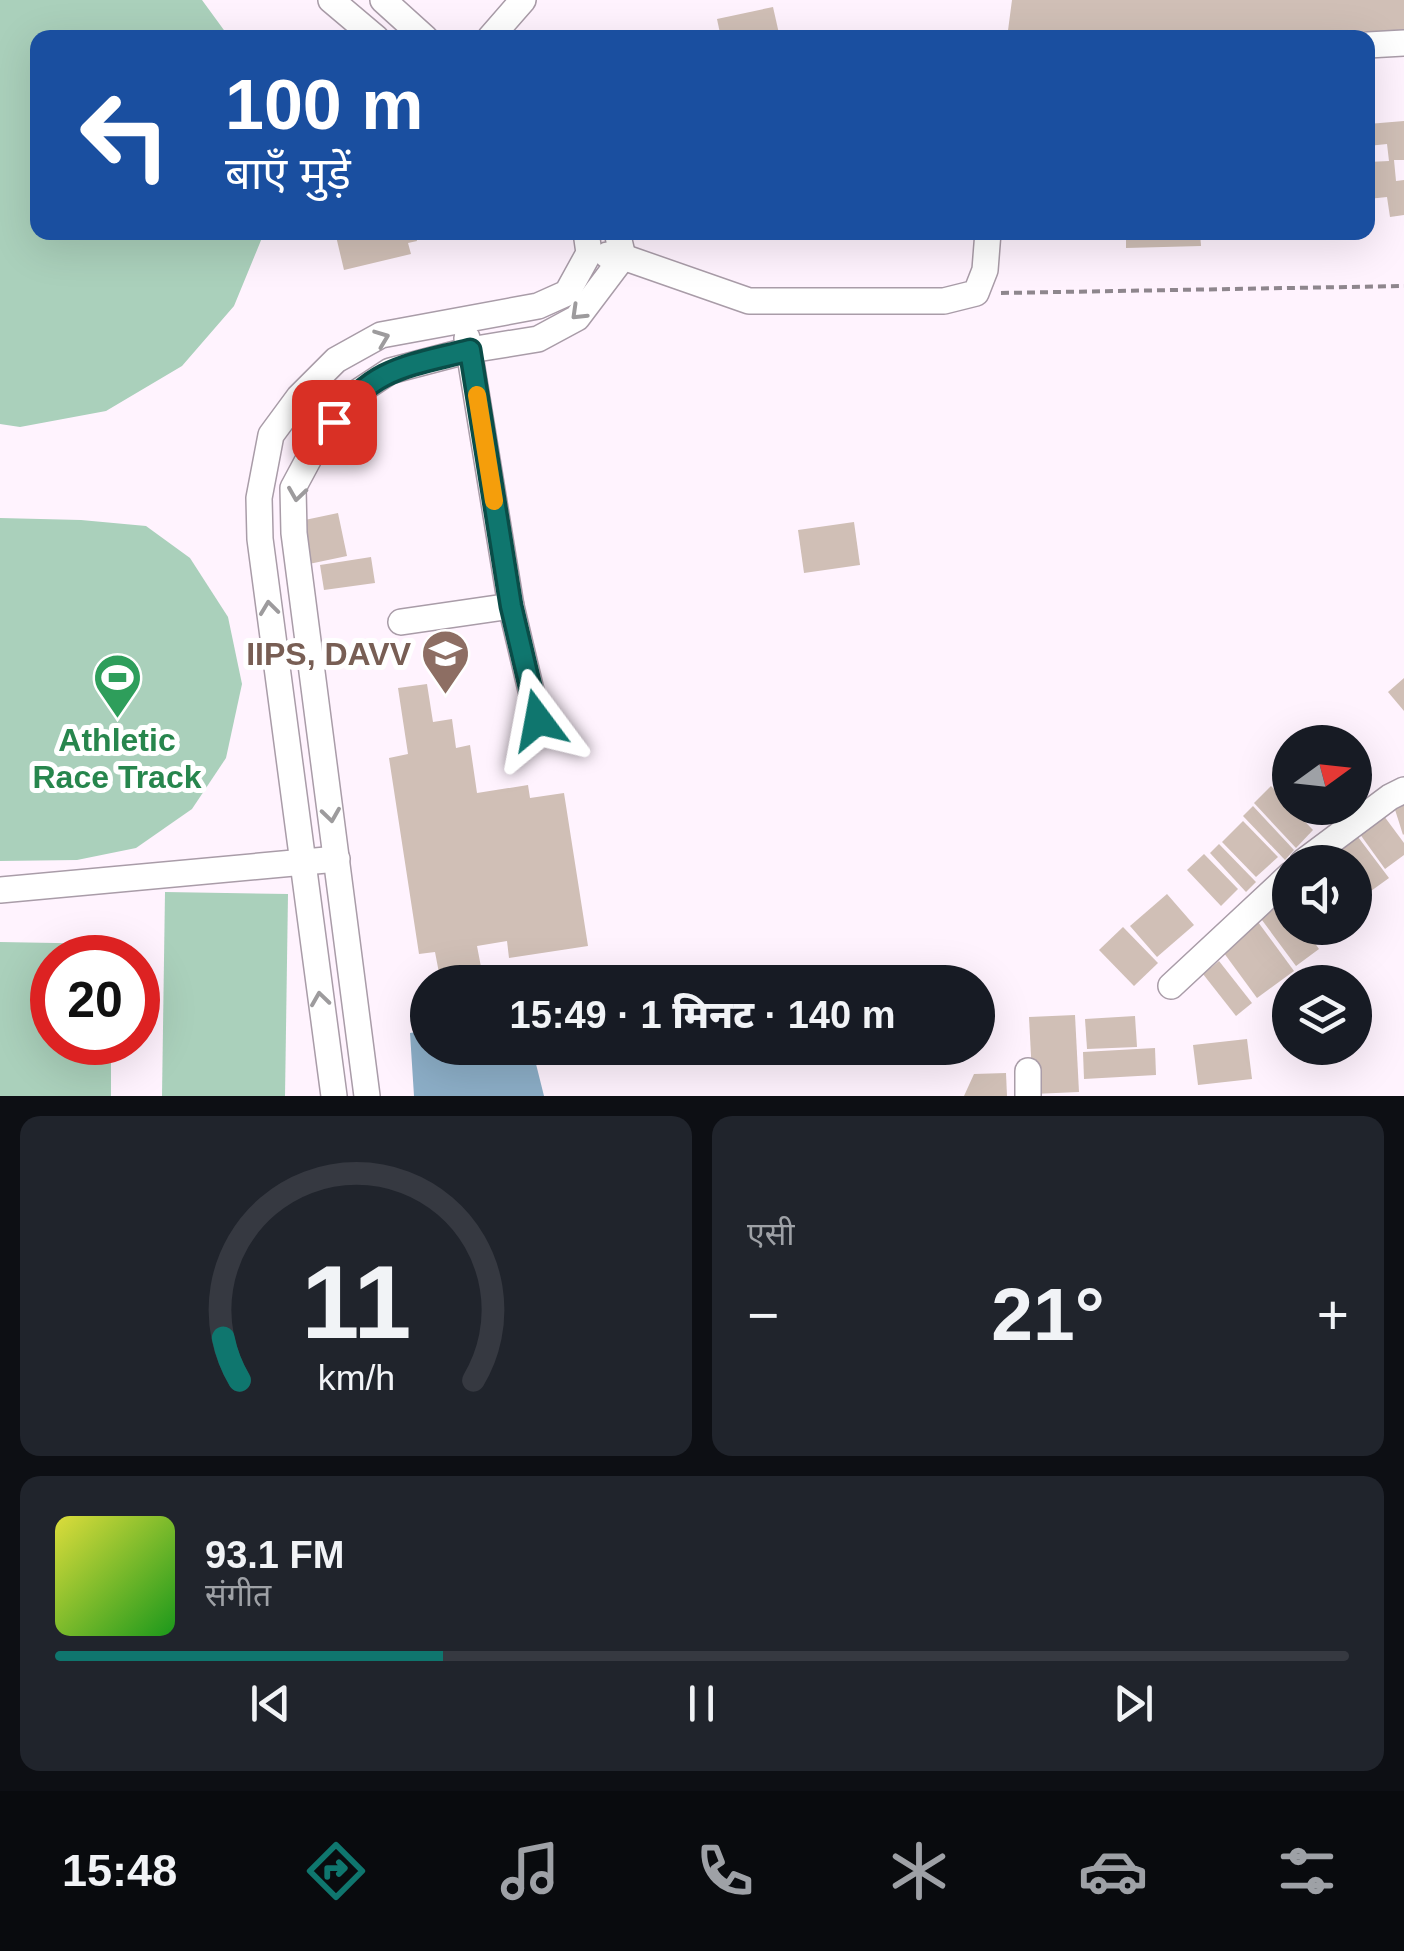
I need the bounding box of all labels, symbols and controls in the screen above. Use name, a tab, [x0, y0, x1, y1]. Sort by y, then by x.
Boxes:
text: 100 m	[225, 66, 423, 144]
icon: left	[60, 70, 190, 200]
text: बाएँ मुड़ें	[225, 148, 351, 199]
one-way arrow	[571, 301, 589, 319]
one-way arrow	[372, 330, 390, 350]
pin	[292, 380, 377, 465]
icon: arrive	[307, 395, 362, 450]
one-way arrow	[287, 485, 308, 502]
one-way arrow	[259, 599, 280, 615]
school or university icon: IIPS, DAVV	[420, 628, 472, 696]
place label: IIPS, DAVV	[246, 636, 412, 672]
sports icon: Athletic Race Track	[91, 652, 143, 720]
position arrow	[486, 668, 590, 772]
place label: Athletic Race Track	[32, 722, 202, 795]
north arrow	[1272, 725, 1372, 825]
map controls	[1272, 725, 1372, 1065]
one-way arrow	[320, 808, 341, 824]
button: sound	[1272, 845, 1372, 945]
speed limit sign: 20	[30, 935, 160, 1065]
button: layers	[1272, 965, 1372, 1065]
one-way arrow	[311, 991, 332, 1008]
text: 15:49 · 1 मिनट · 140 m	[510, 994, 895, 1036]
text: एसी	[747, 1216, 795, 1252]
text: 11	[301, 1244, 411, 1360]
text: 21°	[991, 1272, 1105, 1356]
text: −	[747, 1284, 779, 1346]
text: +	[1317, 1284, 1349, 1346]
text: km/h	[317, 1358, 395, 1398]
text: 93.1 FM	[205, 1534, 344, 1576]
text: संगीत	[205, 1577, 271, 1613]
icon: previous	[243, 1676, 298, 1731]
icon: pause	[674, 1676, 729, 1731]
icon: next	[1106, 1676, 1161, 1731]
icon: directions	[301, 1836, 371, 1906]
icon: music	[495, 1836, 565, 1906]
icon: phone	[690, 1836, 760, 1906]
icon: climate	[884, 1836, 954, 1906]
icon: car	[1078, 1836, 1148, 1906]
icon: filters	[1272, 1836, 1342, 1906]
text: 15:48	[62, 1845, 177, 1896]

